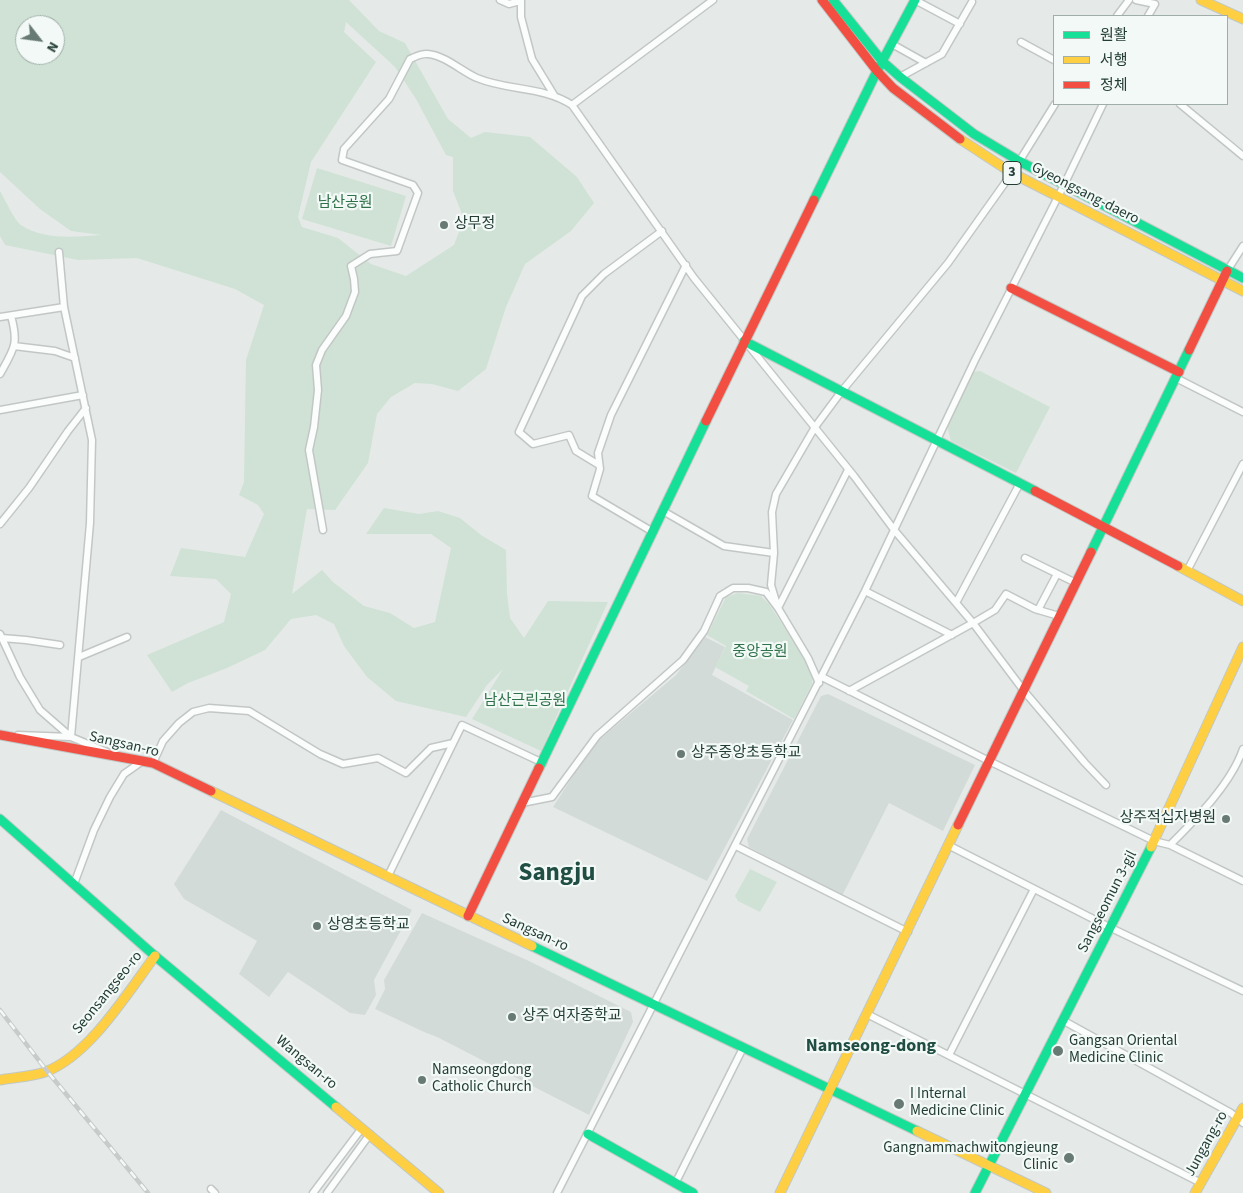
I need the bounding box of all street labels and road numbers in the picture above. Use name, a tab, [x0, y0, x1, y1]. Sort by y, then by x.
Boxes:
street label: Gyeongsang-daero	[1028, 159, 1142, 229]
road number: 3	[1003, 162, 1021, 184]
street label: Sangsan-ro	[87, 728, 161, 762]
street label: Sangseomun 3-gil	[1075, 848, 1141, 956]
street label: Sangsan-ro	[499, 910, 571, 956]
street label: Seonsangseo-ro	[69, 948, 147, 1038]
street label: Wangsan-ro	[272, 1032, 340, 1094]
street label: Jungang-ro	[1182, 1108, 1232, 1180]

